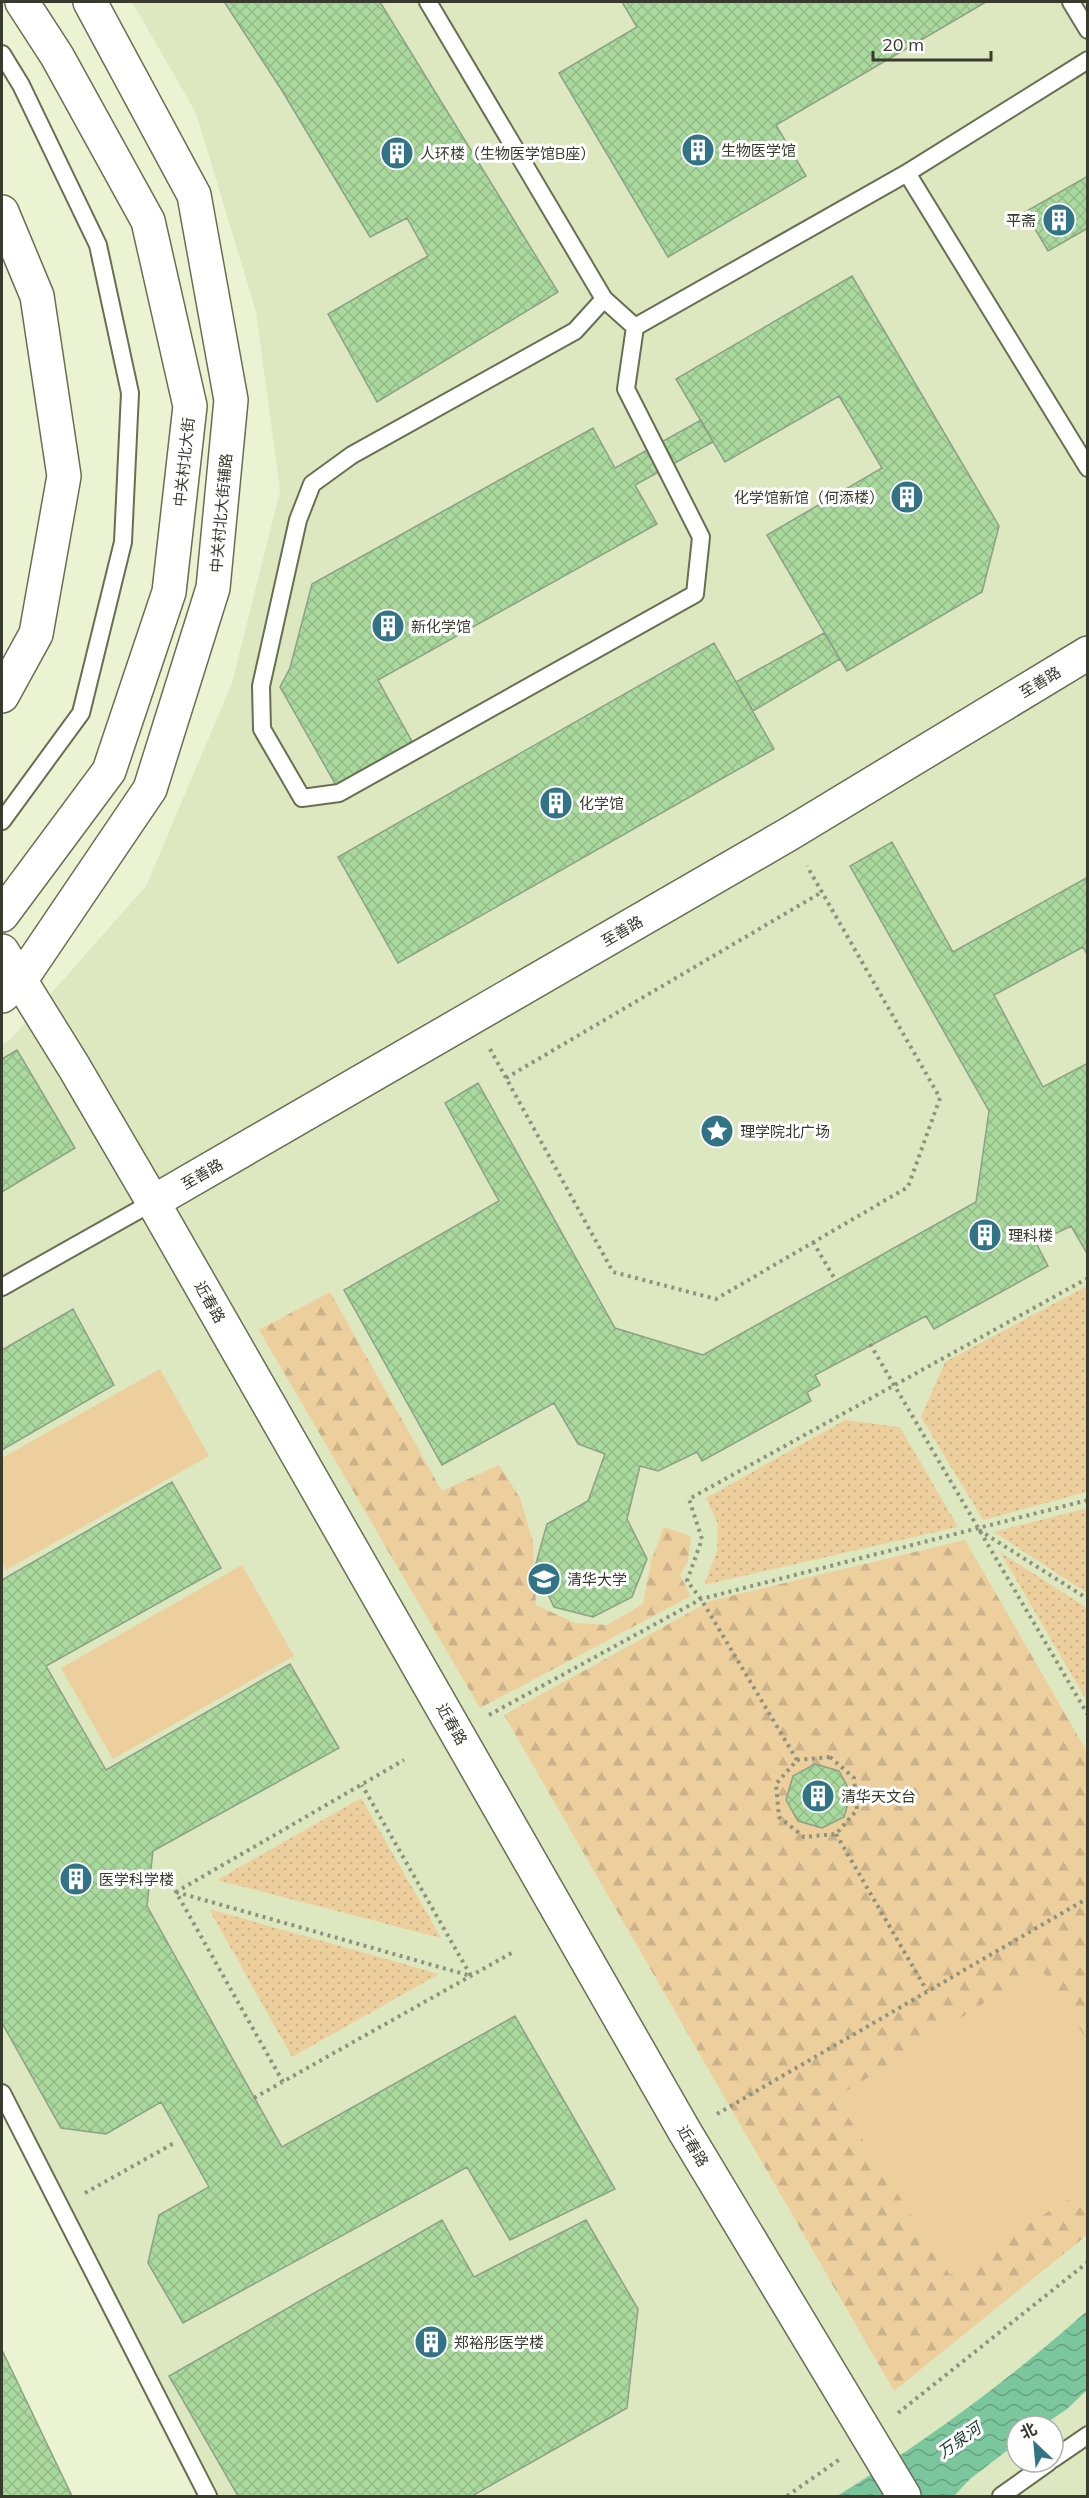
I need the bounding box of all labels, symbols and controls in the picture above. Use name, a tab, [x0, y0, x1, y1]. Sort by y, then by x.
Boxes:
scale bar	[873, 24, 992, 62]
text: 20 m	[882, 33, 924, 56]
building icon: 生物医学馆	[680, 132, 716, 168]
building icon: 人环楼（生物医学馆B座）	[379, 135, 415, 171]
place label: 生物医学馆	[721, 141, 796, 160]
place label: 人环楼（生物医学馆B座）	[420, 144, 595, 163]
building icon: 平斋	[1041, 202, 1077, 238]
place label: 平斋	[1006, 211, 1036, 230]
street label: 中关村北大街	[170, 416, 198, 508]
street label: 中关村北大街辅路	[206, 452, 236, 574]
building icon: 化学馆新馆（何添楼）	[889, 479, 925, 515]
place label: 化学馆新馆（何添楼）	[734, 488, 884, 507]
building icon: 新化学馆	[370, 608, 406, 644]
place label: 新化学馆	[411, 617, 471, 636]
street label: 至善路	[1016, 662, 1064, 702]
building icon: 化学馆	[538, 785, 574, 821]
place label: 化学馆	[579, 794, 624, 813]
street label: 至善路	[598, 912, 646, 950]
place icon: 理学院北广场	[699, 1113, 735, 1149]
place label: 理学院北广场	[740, 1122, 830, 1141]
street label: 至善路	[178, 1155, 226, 1193]
building icon: 理科楼	[967, 1217, 1003, 1253]
place label: 理科楼	[1008, 1226, 1053, 1245]
street label: 近春路	[191, 1278, 229, 1326]
school or university icon: 清华大学	[526, 1561, 562, 1597]
place label: 清华大学	[567, 1570, 627, 1589]
street label: 近春路	[433, 1700, 471, 1748]
building icon: 清华天文台	[800, 1778, 836, 1814]
place label: 清华天文台	[841, 1787, 916, 1806]
building icon: 医学科学楼	[58, 1861, 94, 1897]
place label: 医学科学楼	[99, 1870, 174, 1889]
street label: 近春路	[673, 2122, 713, 2170]
building icon: 郑裕彤医学楼	[413, 2324, 449, 2360]
place label: 郑裕彤医学楼	[454, 2333, 544, 2352]
north arrow	[1005, 2414, 1065, 2474]
water label: 万泉河	[934, 2416, 987, 2462]
text: 北	[1017, 2418, 1040, 2443]

